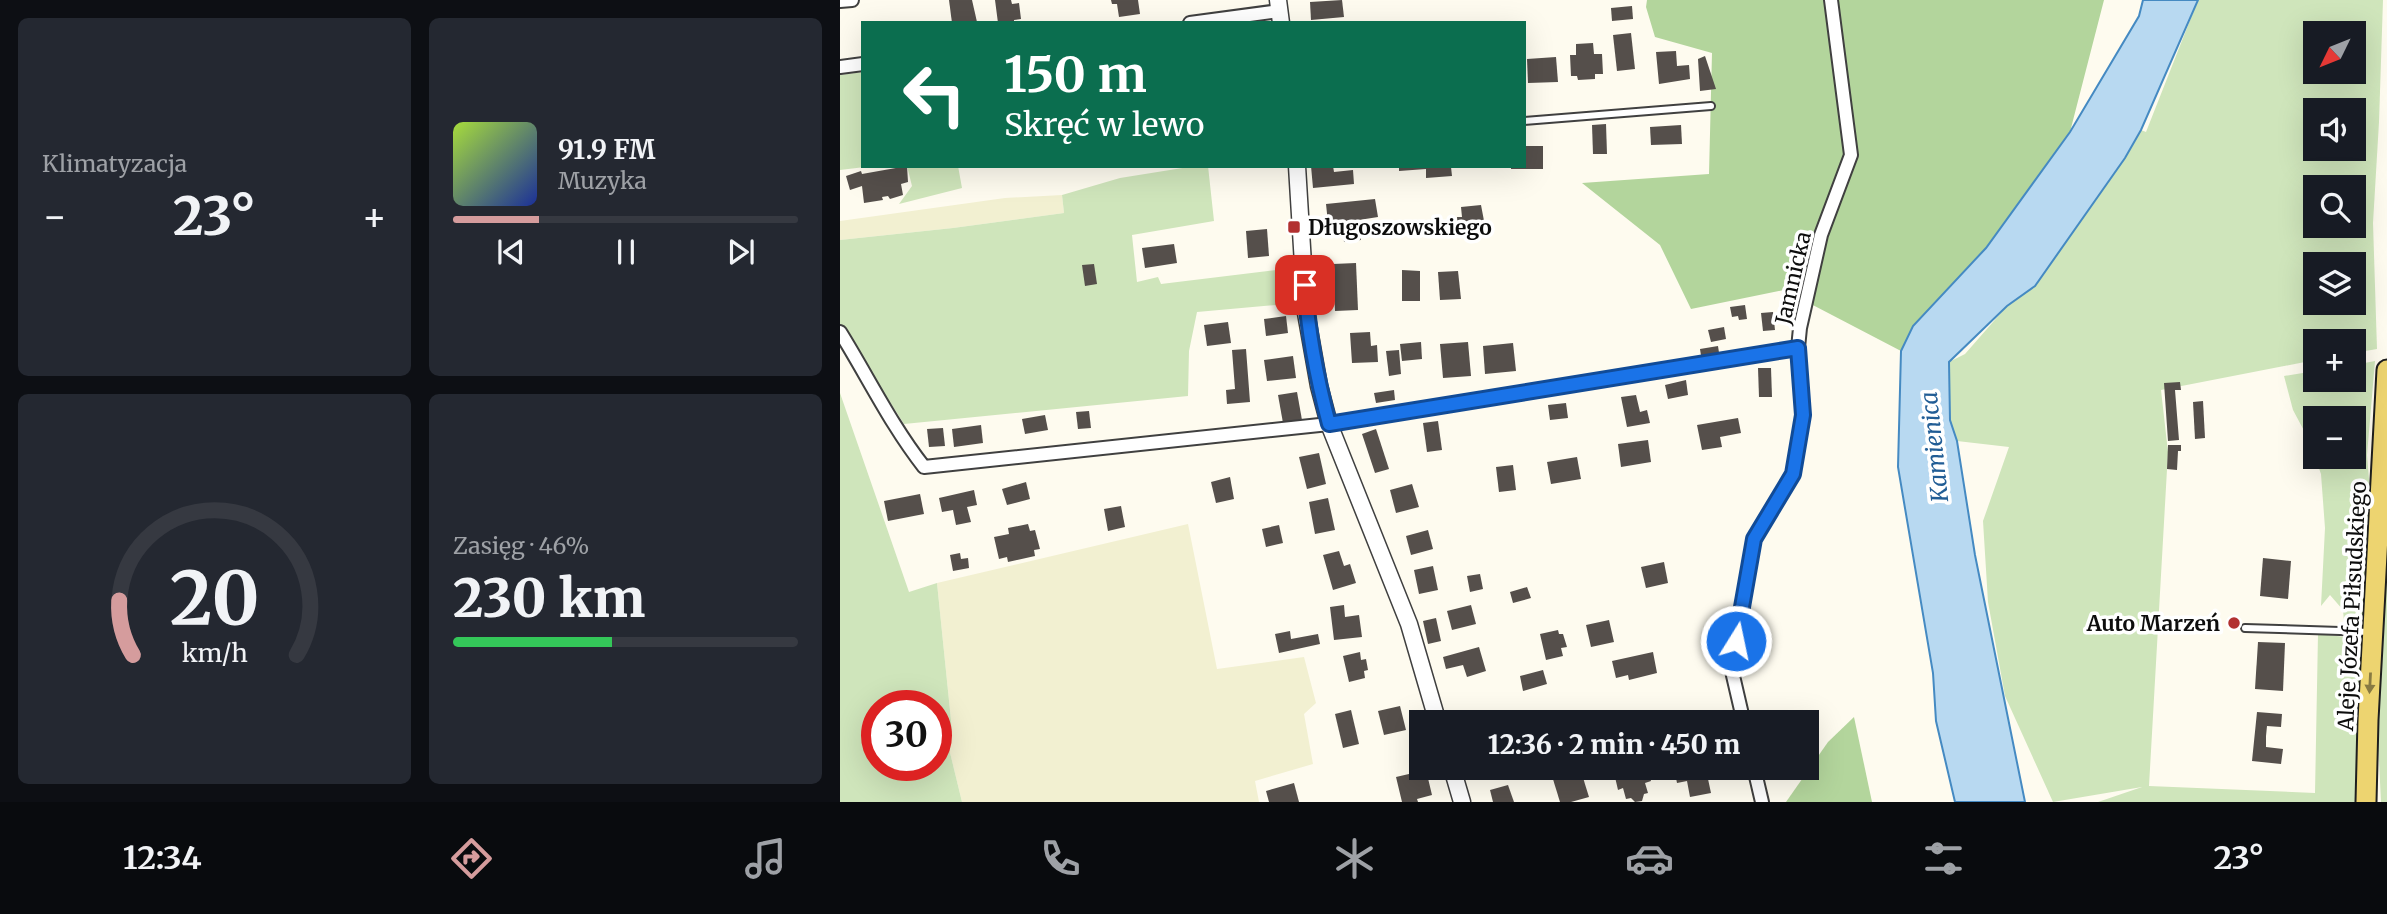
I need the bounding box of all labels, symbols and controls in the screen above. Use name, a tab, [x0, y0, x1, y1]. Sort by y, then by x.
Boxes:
north arrow	[2303, 21, 2366, 84]
map controls	[2303, 21, 2366, 469]
text: 150 m	[1004, 44, 1147, 105]
icon: left	[889, 49, 980, 140]
button: sound	[2303, 98, 2366, 161]
text: Skręć w lewo	[1004, 105, 1204, 145]
text: 91.9 FM	[558, 133, 656, 166]
text: Klimatyzacja	[42, 149, 187, 178]
text: Muzyka	[558, 166, 647, 195]
button: search	[2303, 175, 2366, 238]
text: 23°	[173, 184, 256, 249]
text: −	[42, 193, 67, 240]
text: +	[362, 193, 387, 240]
place label: Długoszowskiego	[1308, 214, 1492, 241]
marker: Długoszowskiego	[1286, 219, 1302, 235]
street label: Jamnicka	[1769, 229, 1817, 328]
icon: previous	[492, 233, 530, 271]
icon: pause	[607, 233, 645, 271]
icon: next	[722, 233, 760, 271]
button: layers	[2303, 252, 2366, 315]
pin	[1275, 255, 1335, 315]
icon: arrive	[1286, 266, 1324, 304]
button: +	[2303, 329, 2366, 392]
water label: Kamienica	[1914, 390, 1954, 505]
button: −	[2303, 406, 2366, 469]
street label: Aleje Józefa Piłsudskiego	[2332, 480, 2372, 733]
text: Zasięg · 46%	[453, 531, 589, 560]
text: 20	[170, 553, 260, 645]
text: 230 km	[453, 566, 645, 631]
position arrow	[1699, 604, 1773, 678]
place label: Auto Marzeń	[2086, 610, 2220, 637]
marker: Auto Marzeń	[2226, 615, 2242, 631]
text: km/h	[181, 637, 248, 669]
one-way arrow	[2364, 672, 2375, 694]
speed limit sign: 30	[861, 690, 952, 781]
text: 12:36 · 2 min · 450 m	[1488, 728, 1740, 761]
icon: directions	[447, 834, 496, 883]
icon: music	[741, 834, 790, 883]
icon: phone	[1036, 834, 1085, 883]
icon: climate	[1330, 834, 1379, 883]
icon: car	[1625, 834, 1674, 883]
icon: filters	[1919, 834, 1968, 883]
text: 12:34	[123, 838, 202, 878]
text: 23°	[2214, 838, 2264, 878]

